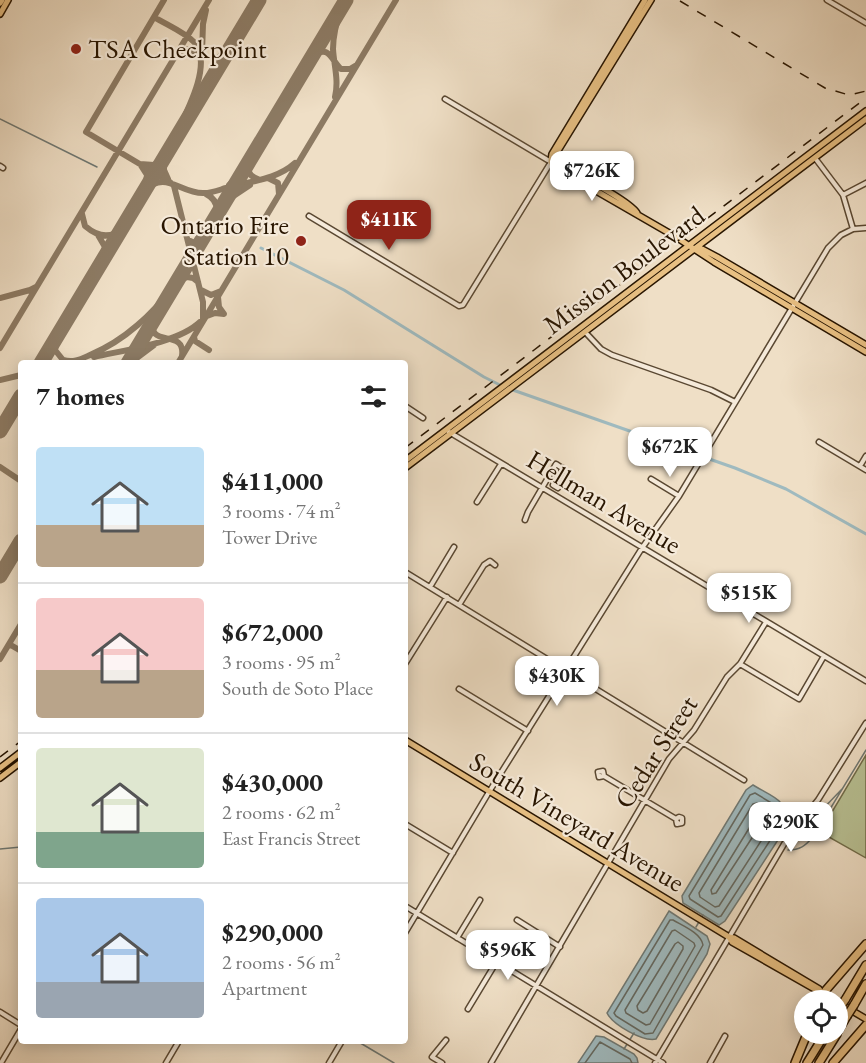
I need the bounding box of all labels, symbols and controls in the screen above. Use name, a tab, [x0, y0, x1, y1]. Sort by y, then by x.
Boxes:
place label: TSA Checkpoint	[88, 31, 267, 66]
marker: TSA Checkpoint	[69, 42, 83, 56]
pin: $726K	[550, 151, 634, 202]
text: $726K	[564, 157, 620, 183]
street label: Mission Boulevard	[536, 197, 712, 342]
pin: $411K	[347, 200, 431, 251]
text: $411K	[361, 206, 417, 232]
place label: Ontario Fire Station 10	[161, 207, 289, 273]
marker: Ontario Fire Station 10	[294, 234, 308, 248]
text: 7 homes	[36, 379, 125, 413]
icon: filters	[357, 380, 390, 413]
pin: $672K	[628, 427, 712, 478]
text: $672K	[642, 433, 698, 459]
street label: Hellman Avenue	[521, 442, 688, 561]
text: $411,000	[222, 464, 323, 498]
icon: home	[84, 471, 156, 543]
text: 3 rooms · 74 m²	[222, 498, 341, 524]
text: Tower Drive	[222, 524, 317, 550]
pin: $515K	[707, 573, 791, 624]
text: $515K	[721, 579, 777, 605]
text: $672,000	[222, 615, 323, 649]
icon: home	[84, 622, 156, 694]
text: 3 rooms · 95 m²	[222, 649, 341, 675]
pin: $430K	[515, 656, 599, 707]
text: $430K	[529, 662, 585, 688]
text: South de Soto Place	[222, 675, 373, 701]
street label: Cedar Street	[606, 688, 705, 815]
street label: South Vineyard Avenue	[463, 744, 691, 900]
text: $430,000	[222, 765, 323, 799]
icon: home	[84, 772, 156, 844]
text: 2 rooms · 62 m²	[222, 799, 341, 825]
pin: $290K	[749, 802, 833, 853]
text: $290K	[763, 808, 819, 834]
text: East Francis Street	[222, 825, 360, 851]
text: $290,000	[222, 915, 323, 949]
icon: home	[84, 922, 156, 994]
pin: $596K	[466, 930, 550, 981]
text: $596K	[480, 936, 536, 962]
text: 2 rooms · 56 m²	[222, 949, 341, 975]
text: Apartment	[222, 975, 307, 1001]
map controls	[794, 990, 848, 1044]
button: locate	[794, 990, 848, 1044]

